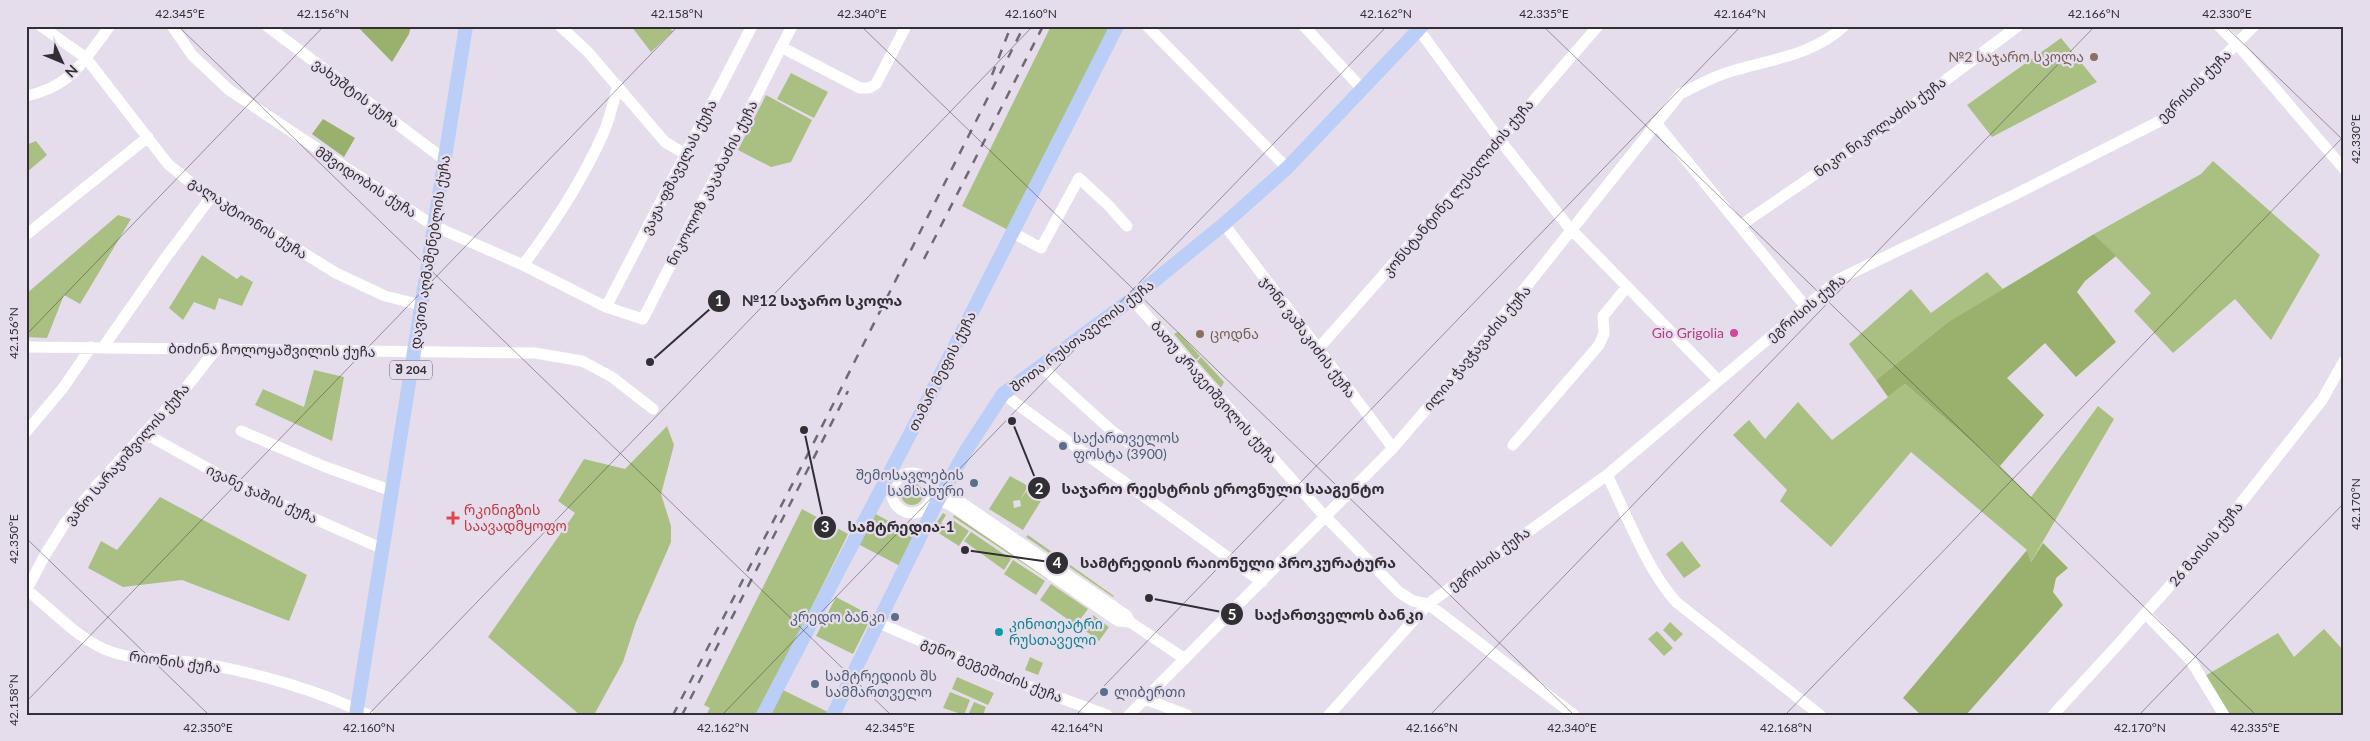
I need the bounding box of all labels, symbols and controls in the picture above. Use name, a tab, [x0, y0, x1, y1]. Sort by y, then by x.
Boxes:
text: 42.345°E	[155, 6, 205, 21]
text: 42.156°N	[297, 6, 349, 21]
text: 42.158°N	[651, 6, 703, 21]
text: 42.340°E	[837, 6, 887, 21]
text: 42.160°N	[1005, 6, 1057, 21]
text: 42.162°N	[1360, 6, 1412, 21]
text: 42.335°E	[1519, 6, 1569, 21]
text: 42.164°N	[1714, 6, 1766, 21]
text: 42.166°N	[2068, 6, 2120, 21]
text: 42.330°E	[2202, 6, 2252, 21]
north arrow	[38, 38, 88, 88]
street label: ეგრისის ქუჩა	[2153, 46, 2235, 126]
place label: №2 საჯარო სკოლა	[1948, 48, 2084, 66]
marker: №2 საჯარო სკოლა	[2088, 51, 2100, 63]
street label: ვახუშტის ქუჩა	[309, 54, 403, 132]
text: N	[62, 62, 82, 81]
street label: ნიკო ნიკოლაძის ქუჩა	[1810, 73, 1950, 181]
street label: ვაჟა-ფშაველას ქუჩა	[637, 96, 721, 238]
street label: კონსტანტინე ლესელიძის ქუჩა	[1378, 96, 1538, 280]
street label: ნიკოლოზ კაკაბაძის ქუჩა	[662, 97, 762, 269]
text: 42.330°E	[2348, 114, 2363, 164]
street label: მშვიდობის ქუჩა	[312, 142, 420, 222]
street label: დავით აღმაშენებლის ქუჩა	[406, 154, 454, 350]
street label: გალაკტიონის ქუჩა	[185, 173, 311, 263]
street label: ეგრისის ქუჩა	[1763, 271, 1849, 345]
street label: ჯონი ვაშაკიძის ქუჩა	[1256, 272, 1360, 402]
street label: შოთა რუსთაველის ქუჩა	[1007, 276, 1157, 396]
street label: ილია ჭავჭავაძის ქუჩა	[1419, 282, 1535, 414]
callout: №12 საჯარო სკოლა	[707, 286, 912, 316]
text: 1	[715, 291, 723, 309]
text: №12 საჯარო სკოლა	[742, 291, 903, 310]
text: 42.156°N	[6, 307, 21, 359]
street label: თამარ მეფის ქუჩა	[904, 308, 980, 434]
street label: ბათუ კრავეიშვილის ქუჩა	[1147, 317, 1281, 467]
place label: Gio Grigolia	[1652, 324, 1724, 341]
place label: ცოდნა	[1210, 325, 1259, 343]
marker: Gio Grigolia	[1728, 327, 1740, 339]
marker: ცოდნა	[1194, 328, 1206, 340]
street label: ბიძინა ჩოლოყაშვილის ქუჩა	[168, 339, 376, 361]
road number: შ 204	[390, 360, 432, 380]
street label: ვანო სარაჯიშვილის ქუჩა	[61, 380, 193, 528]
place label: საქართველოს ფოსტა (3900)	[1073, 429, 1180, 463]
marker: საქართველოს ფოსტა (3900)	[1057, 440, 1069, 452]
street label: ივანე ჯაშის ქუჩა	[204, 460, 320, 528]
place label: შემოსავლების სამსახური	[856, 466, 964, 500]
callout: საჯარო რეესტრის ეროვნული სააგენტო	[1027, 473, 1394, 503]
marker: შემოსავლების სამსახური	[968, 477, 980, 489]
text: 42.170°N	[2348, 478, 2363, 530]
text: 2	[1035, 479, 1044, 497]
text: საჯარო რეესტრის ეროვნული სააგენტო	[1062, 479, 1385, 498]
street label: 26 მაისის ქუჩა	[2165, 498, 2247, 590]
place label: რკინიგზის საავადმყოფო	[464, 501, 567, 535]
marker: რკინიგზის საავადმყოფო	[446, 511, 460, 525]
callout: სამტრედია-1	[812, 512, 964, 542]
text: 42.350°E	[6, 514, 21, 564]
text: 3	[821, 517, 829, 535]
text: სამტრედია-1	[848, 517, 954, 536]
street label: ეგრისის ქუჩა	[1445, 523, 1533, 595]
callout: სამტრედიის რაიონული პროკურატურა	[1045, 548, 1406, 578]
text: 4	[1053, 553, 1062, 571]
text: სამტრედიის რაიონული პროკურატურა	[1080, 553, 1396, 572]
callout: საქართველოს ბანკი	[1219, 599, 1433, 629]
text: 5	[1228, 605, 1236, 623]
text: საქართველოს ბანკი	[1255, 605, 1423, 624]
place label: კრედო ბანკი	[790, 608, 885, 626]
marker: კრედო ბანკი	[889, 611, 901, 623]
place label: კინოთეატრი რუსთაველი	[1009, 615, 1103, 649]
marker: კინოთეატრი რუსთაველი	[993, 626, 1005, 638]
street label: გენო გეგეშიძის ქუჩა	[919, 633, 1065, 707]
street label: რიონის ქუჩა	[128, 647, 222, 677]
place label: სამტრედიის შს სამმართველო	[825, 667, 937, 701]
text: 42.158°N	[6, 674, 21, 726]
marker: სამტრედიის შს სამმართველო	[809, 678, 821, 690]
place label: ლიბერთი	[1114, 683, 1185, 701]
marker: ლიბერთი	[1098, 686, 1110, 698]
text: 42.350°E	[183, 720, 233, 735]
text: 42.160°N	[343, 720, 395, 735]
text: 42.162°N	[697, 720, 749, 735]
text: 42.345°E	[865, 720, 915, 735]
text: 42.164°N	[1051, 720, 1103, 735]
text: 42.166°N	[1406, 720, 1458, 735]
text: 42.340°E	[1547, 720, 1597, 735]
text: 42.168°N	[1760, 720, 1812, 735]
text: 42.170°N	[2114, 720, 2166, 735]
text: 42.335°E	[2230, 720, 2280, 735]

